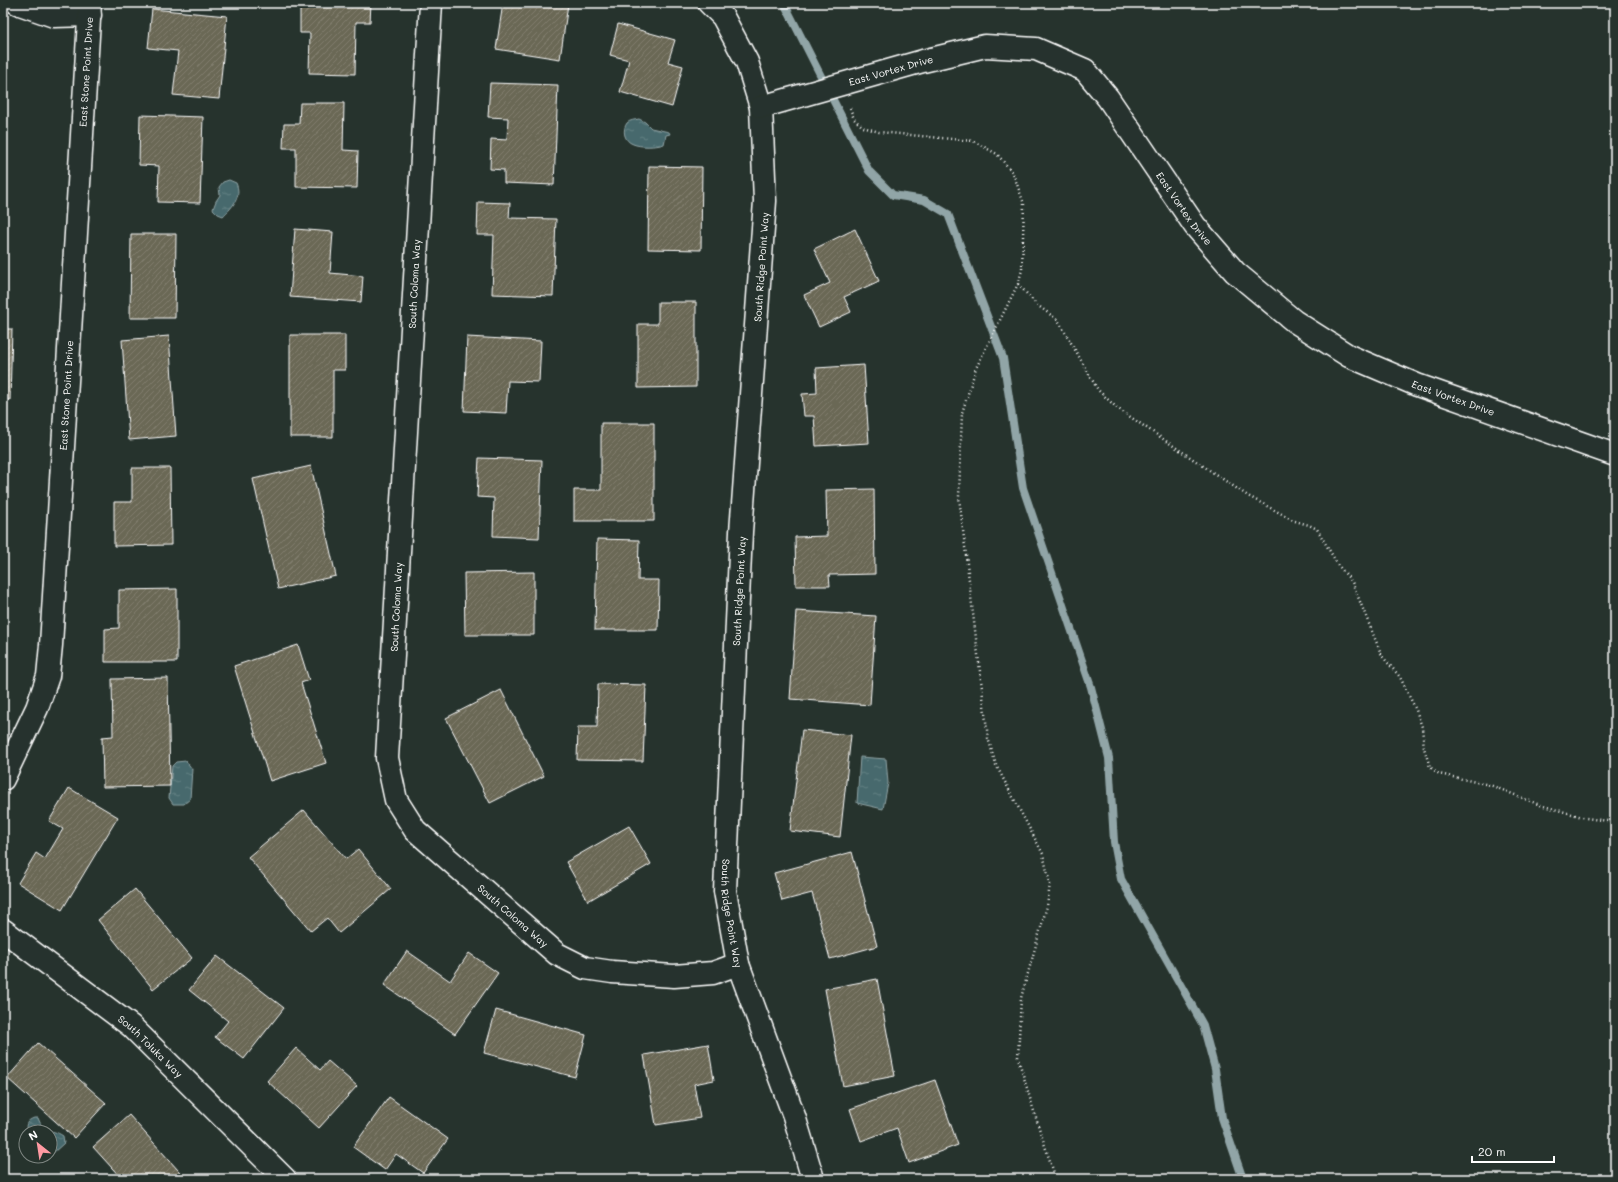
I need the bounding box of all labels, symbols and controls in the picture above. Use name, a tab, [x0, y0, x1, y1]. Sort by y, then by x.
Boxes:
street label: East Stone Point Drive	[75, 16, 96, 127]
street label: East Vortex Drive	[847, 52, 935, 89]
street label: East Vortex Drive	[1153, 169, 1215, 248]
street label: South Ridge Point Way	[750, 212, 772, 322]
street label: South Coloma Way	[405, 239, 423, 329]
street label: East Stone Point Drive	[56, 340, 77, 451]
street label: East Vortex Drive	[1410, 377, 1497, 419]
street label: South Ridge Point Way	[729, 536, 749, 646]
street label: South Coloma Way	[387, 562, 405, 652]
street label: South Ridge Point Way	[718, 859, 746, 970]
street label: South Coloma Way	[475, 881, 551, 950]
street label: South Toluka Way	[115, 1012, 186, 1081]
north arrow	[18, 1124, 58, 1164]
text: N	[25, 1126, 40, 1143]
scale bar	[1472, 1138, 1554, 1164]
text: 20 m	[1478, 1143, 1506, 1159]

